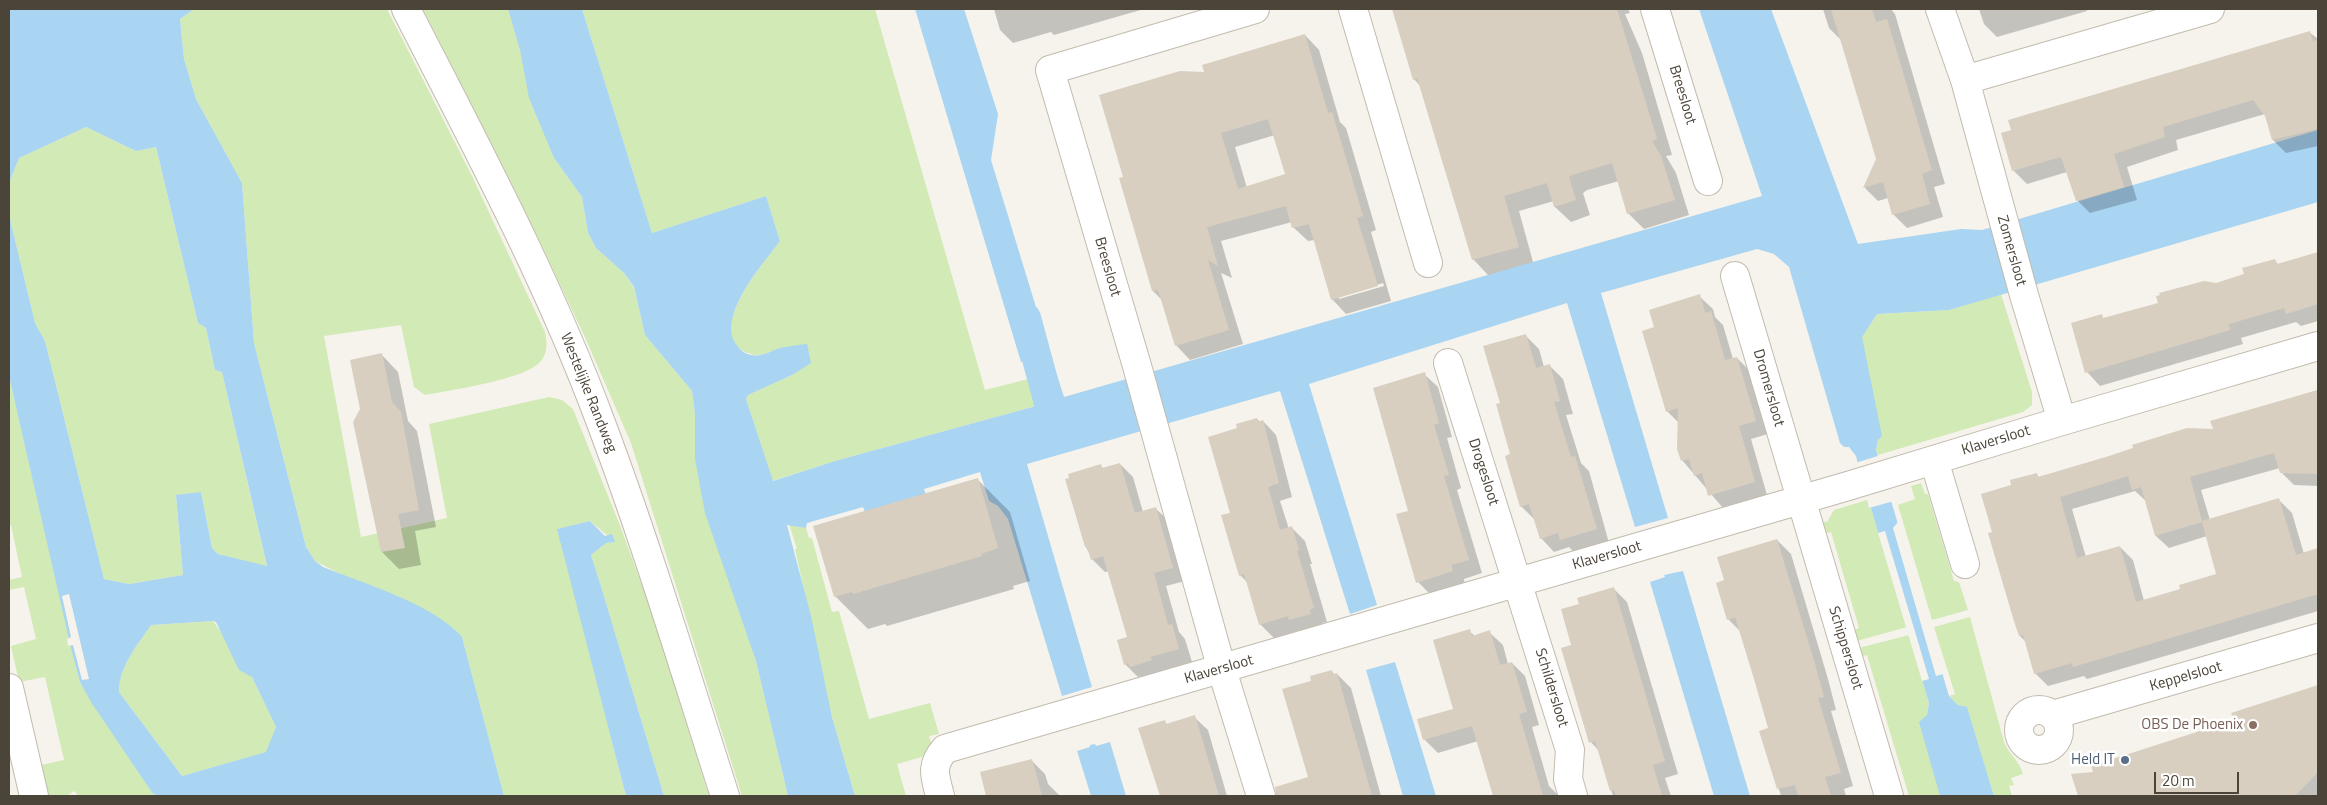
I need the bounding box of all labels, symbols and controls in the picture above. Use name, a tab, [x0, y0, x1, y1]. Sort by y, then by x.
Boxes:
street label: Breesloot	[1664, 63, 1700, 127]
street label: Zomersloot	[1992, 214, 2030, 288]
street label: Breesloot	[1090, 235, 1124, 299]
street label: Westelijke Randweg	[556, 330, 620, 456]
street label: Dromersloot	[1748, 347, 1788, 429]
street label: Klaversloot	[1960, 422, 2032, 460]
street label: Drogesloot	[1464, 436, 1502, 508]
street label: Klaversloot	[1571, 538, 1643, 574]
street label: Schippersloot	[1824, 604, 1866, 692]
street label: Schildersloot	[1530, 646, 1572, 730]
street label: Klaversloot	[1183, 652, 1255, 688]
street label: Keppelsloot	[2148, 658, 2224, 696]
place label: OBS De Phoenix	[2141, 716, 2243, 734]
marker: OBS De Phoenix	[2247, 719, 2259, 731]
place label: Held IT	[2071, 751, 2115, 769]
marker: Held IT	[2119, 754, 2131, 766]
scale bar	[2157, 762, 2242, 794]
text: 20 m	[2162, 769, 2195, 792]

